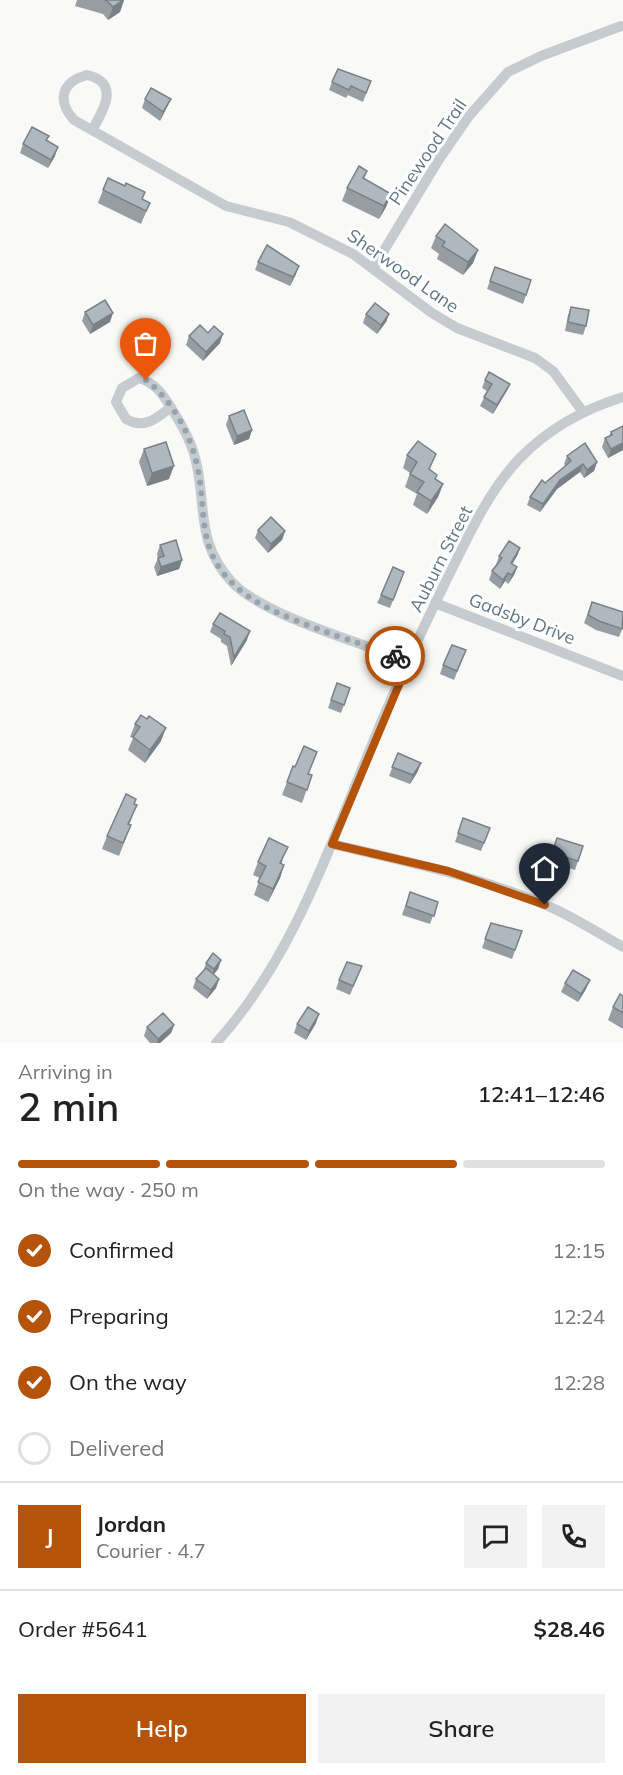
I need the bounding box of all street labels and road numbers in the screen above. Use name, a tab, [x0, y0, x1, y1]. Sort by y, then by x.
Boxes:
street label: Pinewood Trail	[384, 94, 472, 209]
street label: Sherwood Lane	[343, 224, 464, 318]
street label: Auburn Street	[404, 502, 477, 616]
street label: Gadsby Drive	[466, 588, 579, 649]

